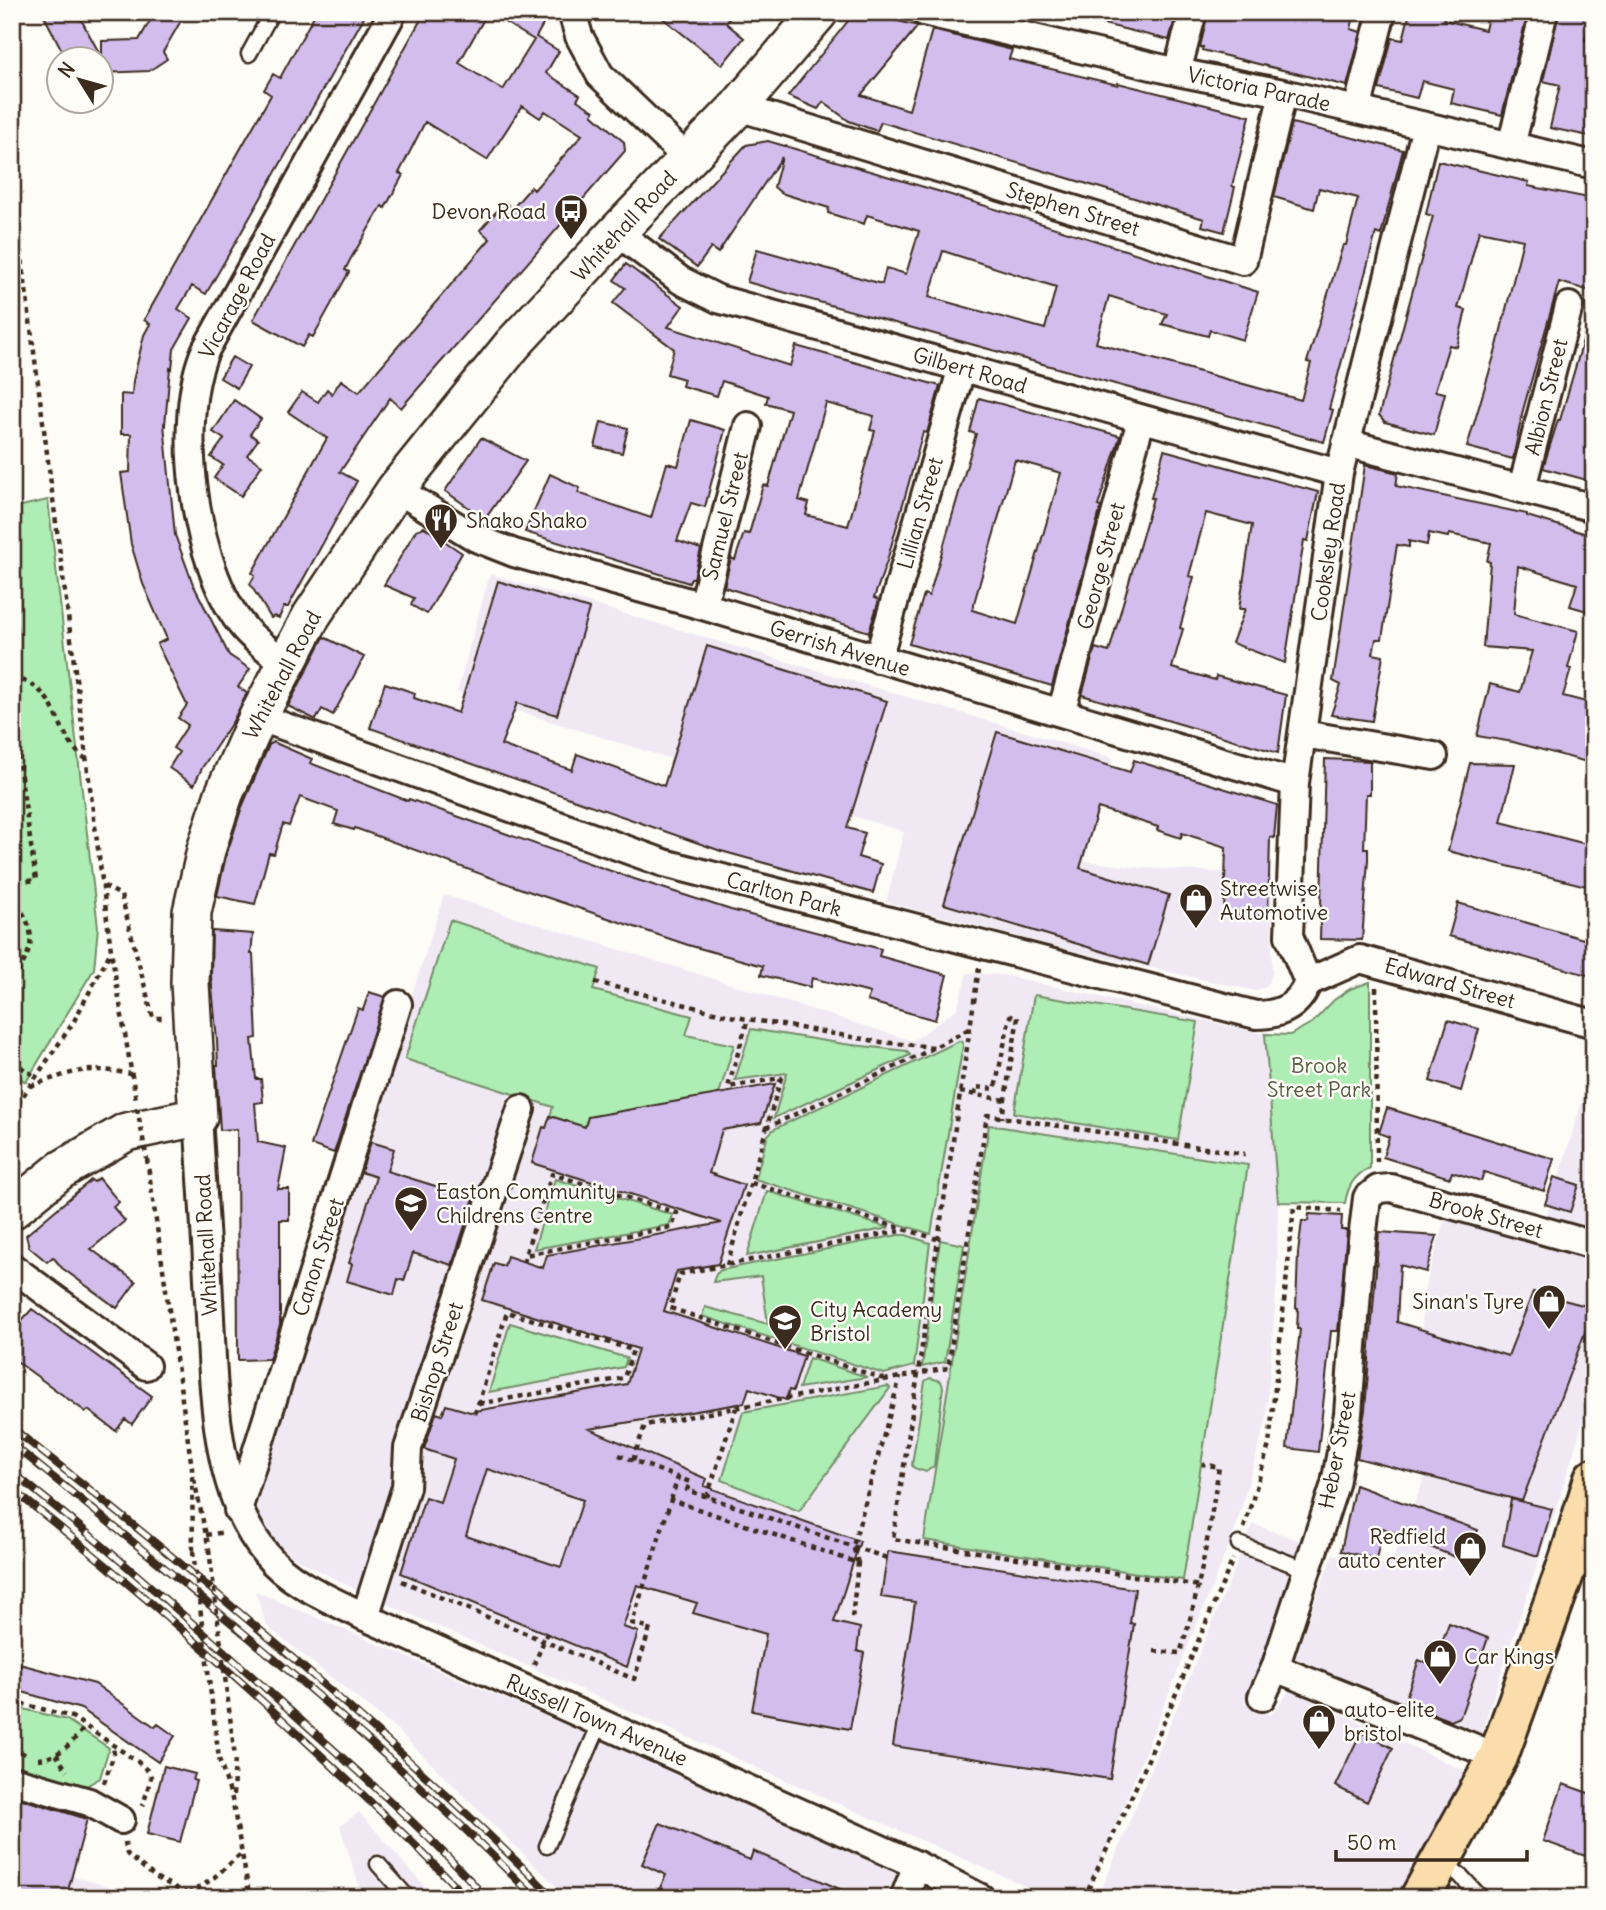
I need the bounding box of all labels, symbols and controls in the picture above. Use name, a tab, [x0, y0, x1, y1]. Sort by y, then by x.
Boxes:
north arrow	[46, 46, 116, 116]
text: N	[53, 57, 80, 82]
street label: Victoria Parade	[1185, 61, 1333, 117]
street label: Whitehall Road	[566, 165, 682, 287]
street label: Stephen Street	[1003, 176, 1143, 242]
bus stop icon: Devon Road	[552, 192, 590, 241]
place label: Devon Road	[431, 198, 546, 225]
street label: Vicarage Road	[193, 229, 281, 363]
street label: Albion Street	[1518, 336, 1574, 458]
street label: Gilbert Road	[910, 341, 1030, 399]
street label: Samuel Street	[696, 449, 754, 583]
street label: Lillian Street	[891, 454, 949, 572]
street label: Cooksley Road	[1305, 481, 1351, 623]
street label: George Street	[1071, 499, 1131, 633]
restaurant icon: Shako Shako	[422, 501, 460, 550]
place label: Shako Shako	[466, 507, 587, 534]
street label: Whitehall Road	[237, 606, 327, 744]
street label: Gerrish Avenue	[767, 614, 913, 682]
street label: Carlton Park	[723, 866, 845, 922]
place label: Streetwise Automotive	[1220, 875, 1328, 926]
shop icon: Streetwise Automotive	[1177, 881, 1215, 930]
street label: Edward Street	[1382, 951, 1518, 1015]
park label: Brook Street Park	[1267, 1052, 1371, 1103]
street label: Whitehall Road	[189, 1173, 223, 1317]
place label: Easton Community Childrens Centre	[436, 1178, 616, 1229]
school or university icon: Easton Community Childrens Centre	[392, 1184, 430, 1233]
street label: Brook Street	[1426, 1186, 1546, 1244]
street label: Canon Street	[286, 1194, 350, 1320]
shop icon: Sinan's Tyre	[1530, 1282, 1568, 1331]
place label: Sinan's Tyre	[1412, 1288, 1524, 1315]
place label: City Academy Bristol	[810, 1296, 942, 1347]
street label: Bishop Street	[405, 1298, 469, 1426]
school or university icon: City Academy Bristol	[766, 1302, 804, 1351]
street label: Heber Street	[1312, 1389, 1362, 1511]
place label: Redfield auto center	[1338, 1523, 1446, 1574]
shop icon: Redfield auto center	[1451, 1529, 1489, 1578]
shop icon: Car Kings	[1421, 1637, 1459, 1686]
place label: Car Kings	[1464, 1643, 1554, 1670]
street label: Russell Town Avenue	[502, 1668, 692, 1772]
place label: auto-elite bristol	[1344, 1696, 1435, 1747]
shop icon: auto-elite bristol	[1300, 1702, 1338, 1751]
scale bar	[1336, 1819, 1527, 1863]
text: 50 m	[1347, 1829, 1396, 1856]

